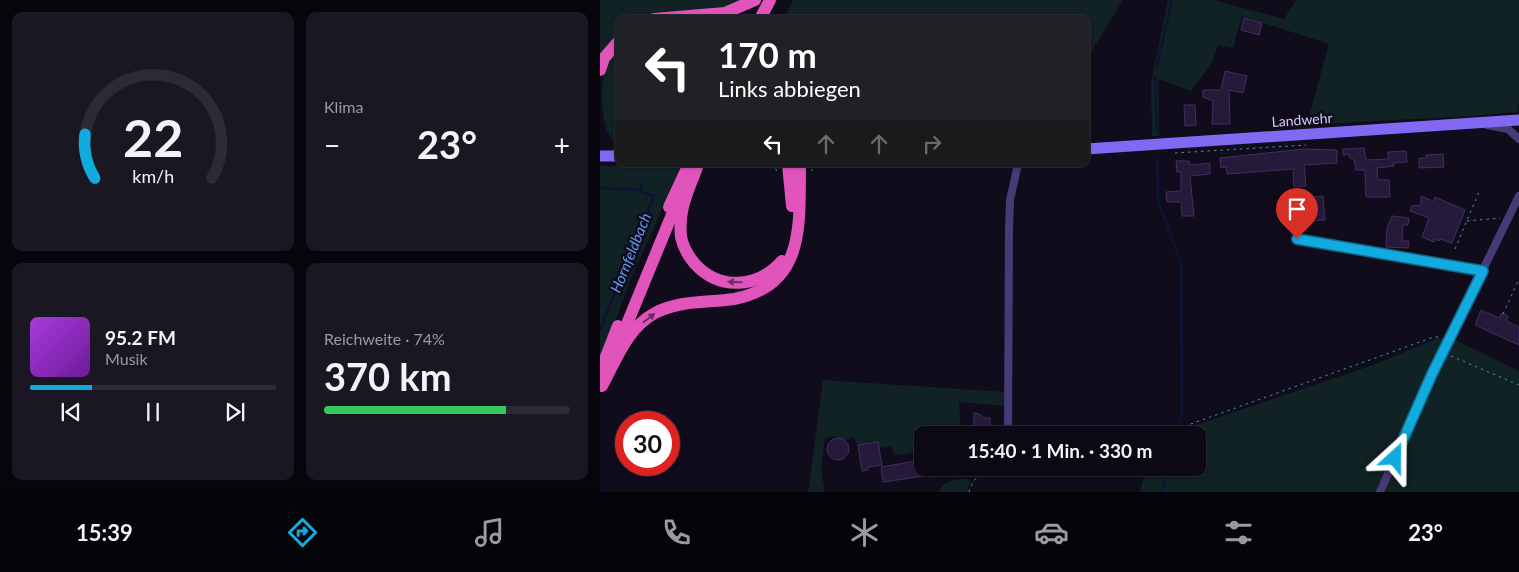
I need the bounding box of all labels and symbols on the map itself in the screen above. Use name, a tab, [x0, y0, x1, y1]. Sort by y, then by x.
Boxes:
street label: Landwehr	[1271, 109, 1333, 130]
pin	[1276, 188, 1318, 239]
water label: Hornfeldbach	[606, 210, 654, 295]
one-way arrow	[727, 278, 743, 286]
one-way arrow	[642, 313, 656, 323]
speed limit sign: 30	[615, 411, 680, 476]
position arrow	[1368, 431, 1420, 483]

